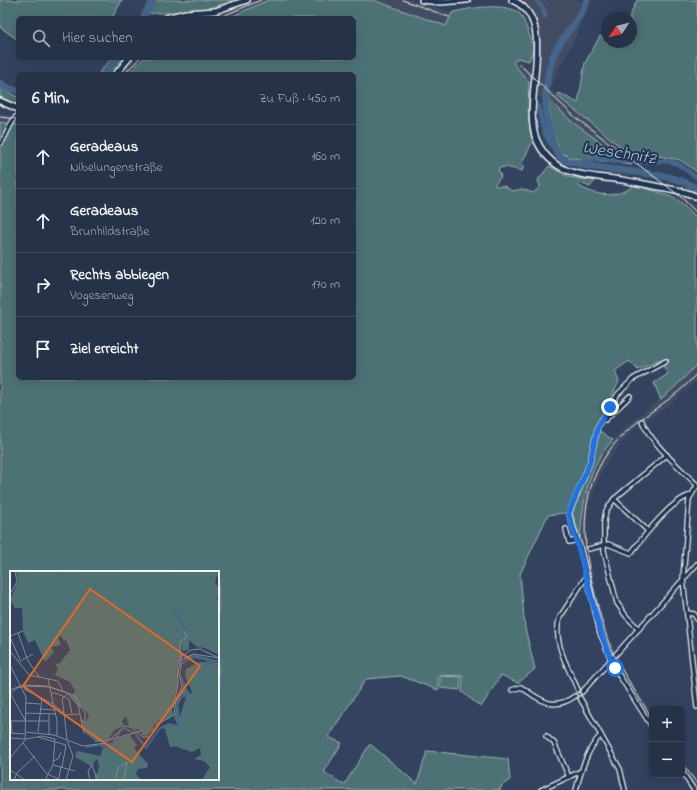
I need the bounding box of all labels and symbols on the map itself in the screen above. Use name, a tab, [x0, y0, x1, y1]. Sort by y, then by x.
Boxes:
north arrow	[601, 12, 637, 48]
water label: Weschnitz	[581, 135, 659, 173]
route end	[601, 398, 619, 416]
inset map	[10, 571, 219, 780]
route start	[606, 659, 624, 677]

